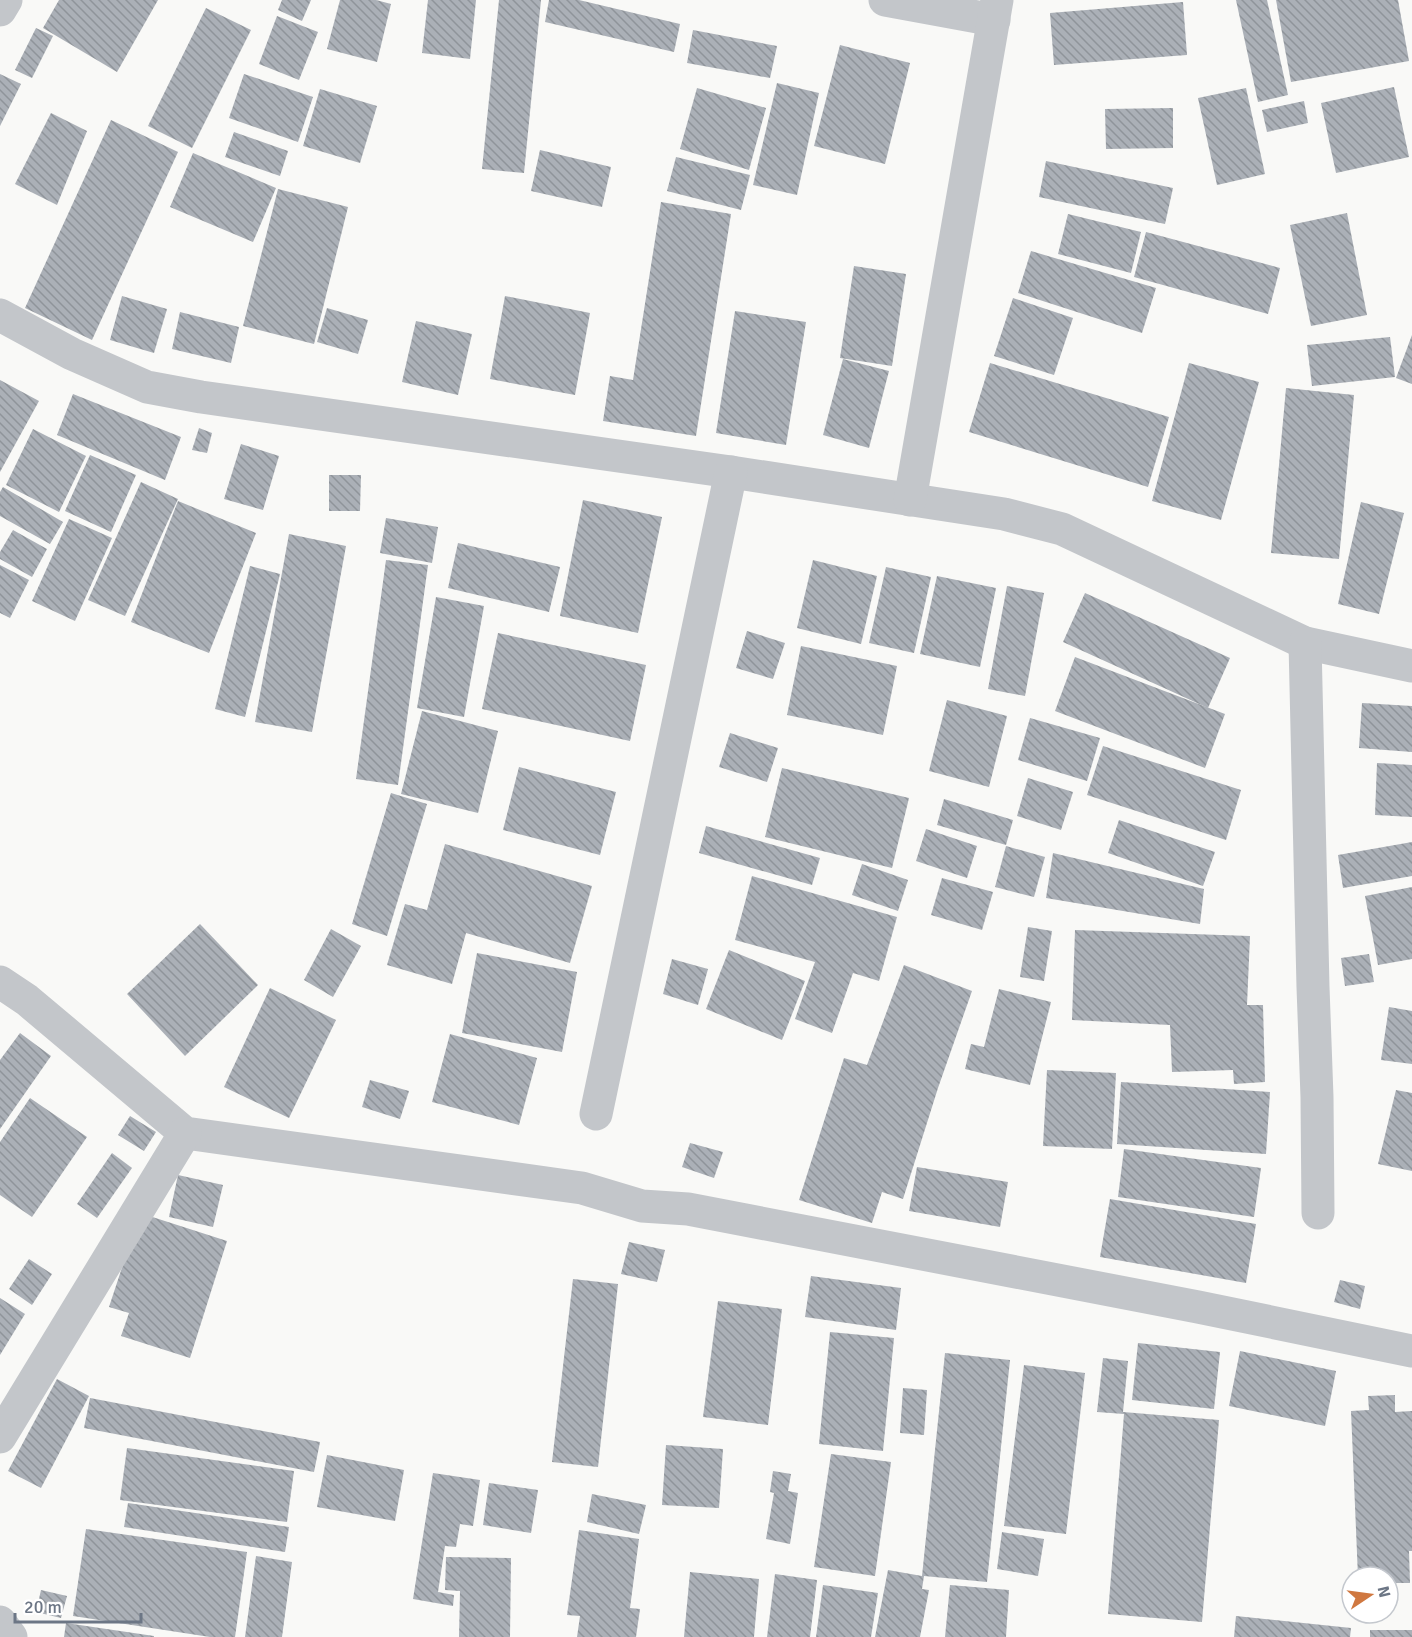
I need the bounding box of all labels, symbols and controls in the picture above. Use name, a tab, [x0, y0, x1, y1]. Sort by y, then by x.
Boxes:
north arrow	[1340, 1565, 1400, 1625]
text: N	[1373, 1584, 1395, 1600]
scale bar	[15, 1586, 141, 1624]
text: 20 m	[24, 1596, 62, 1618]

